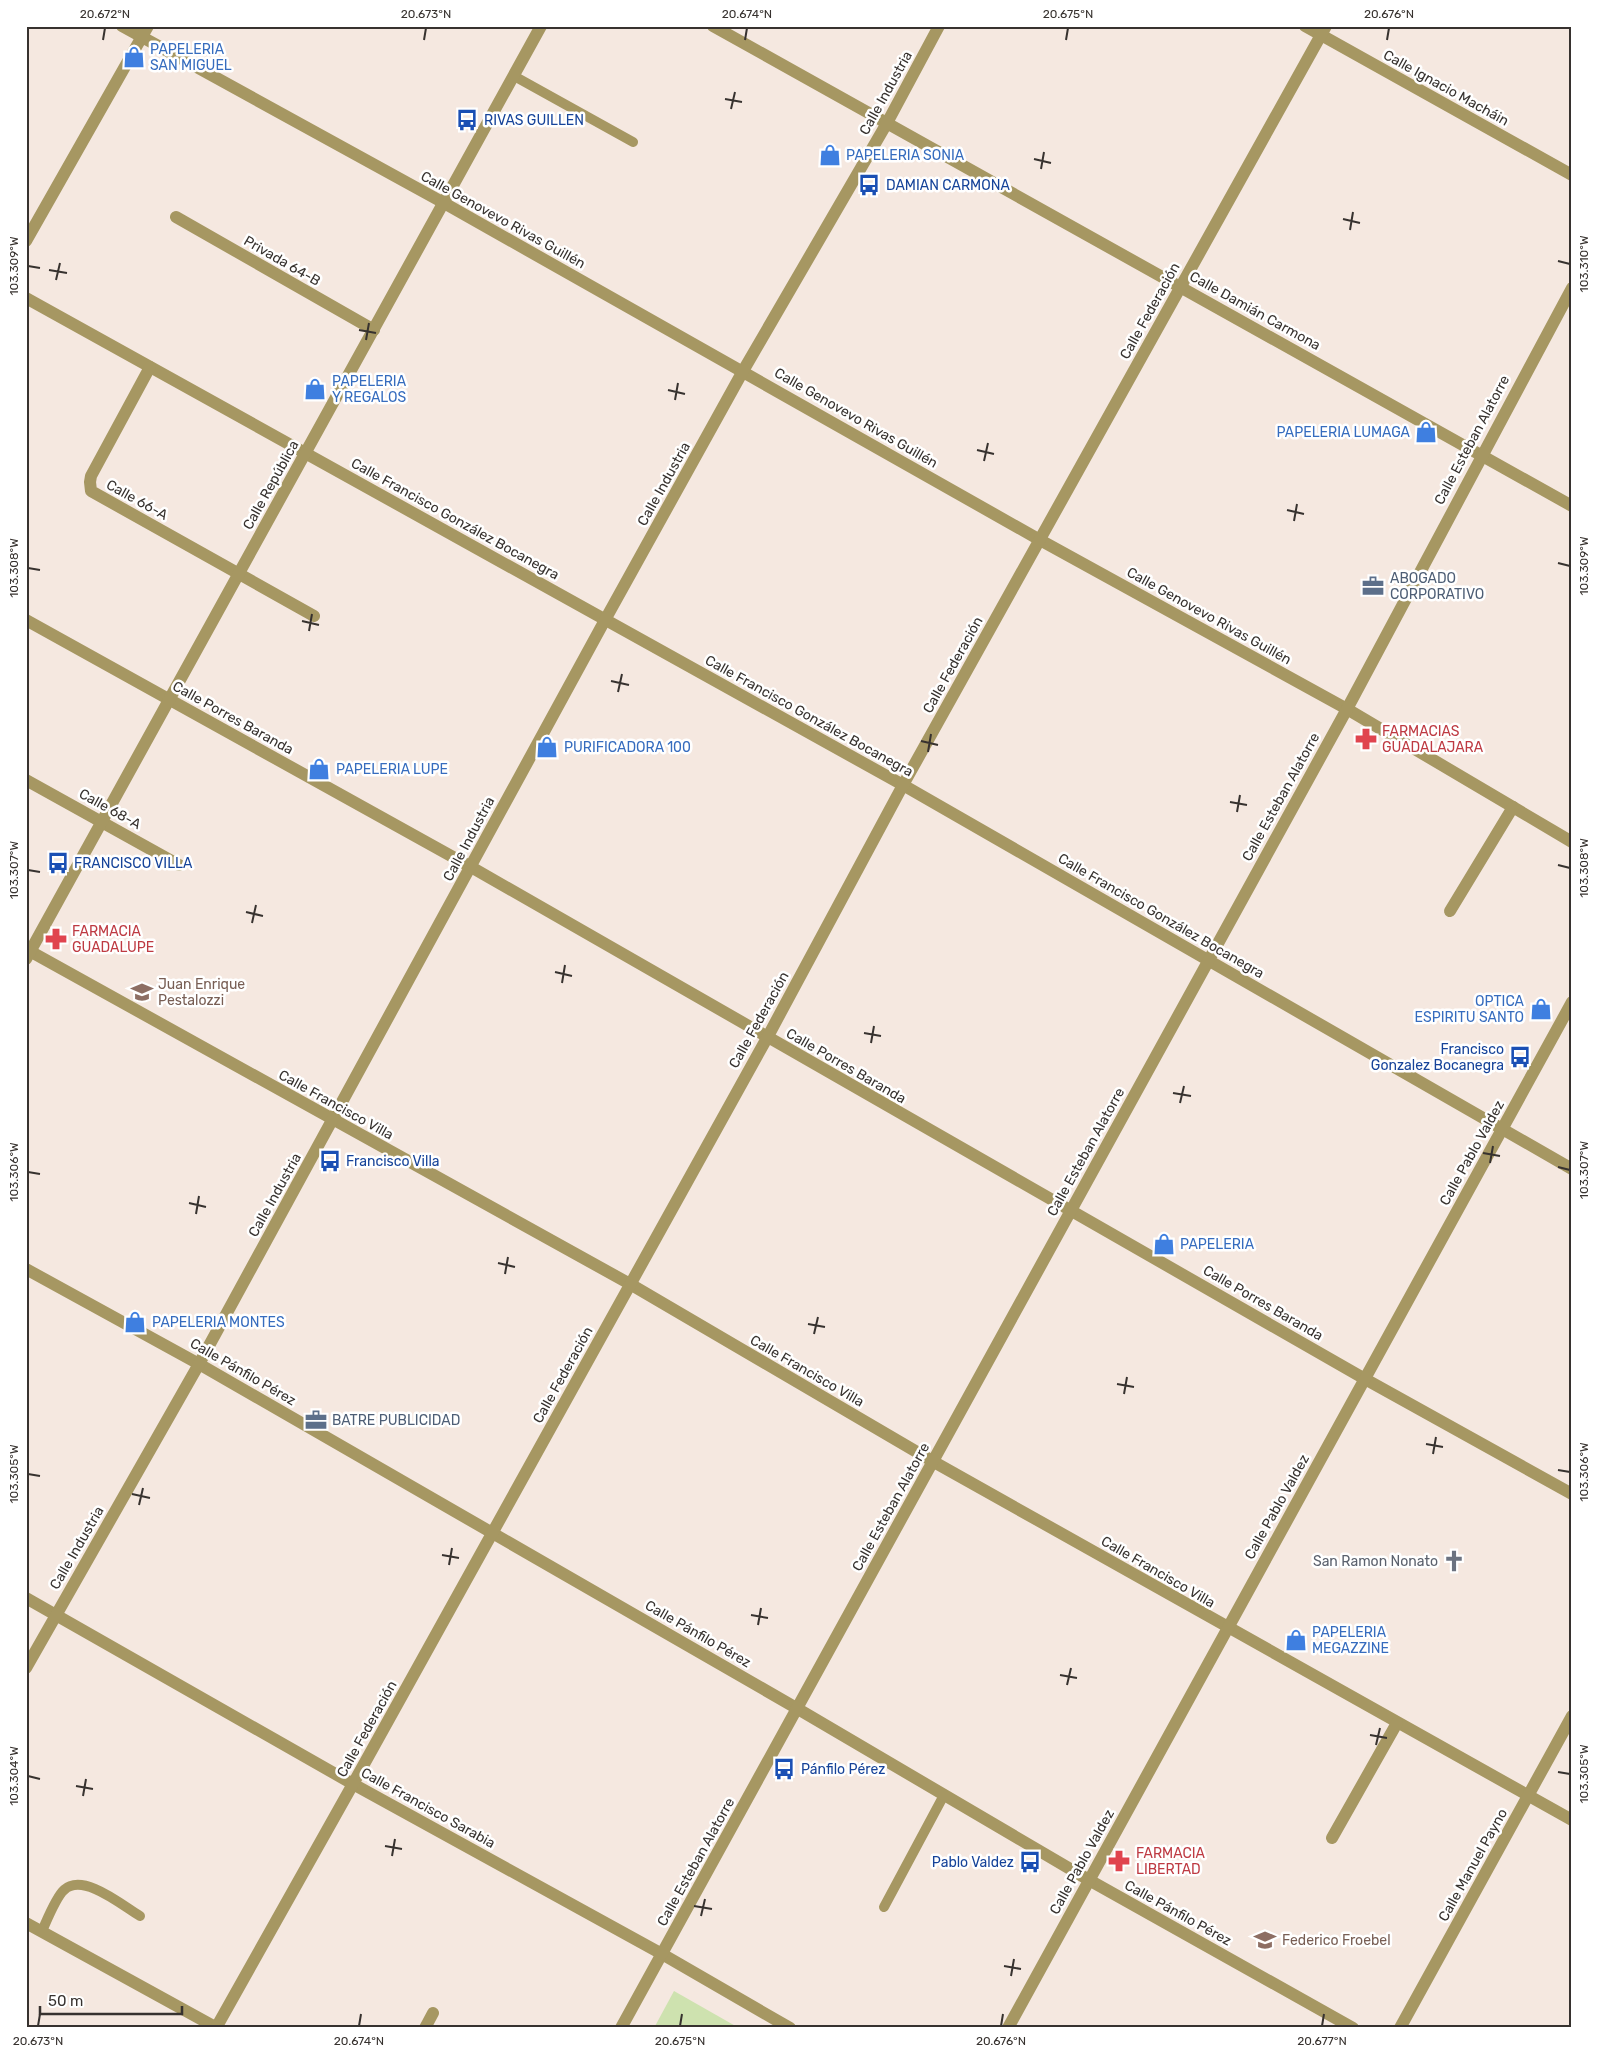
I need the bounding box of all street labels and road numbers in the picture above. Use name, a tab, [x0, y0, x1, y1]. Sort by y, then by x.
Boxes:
street label: Calle Ignacio Macháin	[1380, 46, 1512, 130]
street label: Calle Industria	[856, 48, 916, 138]
street label: Calle Genovevo Rivas Guillén	[418, 168, 588, 272]
street label: Privada 64-B	[241, 232, 323, 290]
street label: Calle Federación	[1116, 260, 1184, 362]
street label: Calle Damián Carmona	[1187, 268, 1323, 354]
street label: Calle Genovevo Rivas Guillén	[771, 364, 941, 472]
street label: Calle Esteban Alatorre	[1431, 372, 1513, 508]
street label: Calle República	[239, 437, 303, 533]
street label: Calle Industria	[634, 439, 694, 529]
street label: Calle Francisco González Bocanegra	[348, 455, 562, 583]
street label: Calle 66-A	[103, 476, 171, 524]
street label: Calle Genovevo Rivas Guillén	[1124, 564, 1294, 668]
street label: Calle Federación	[919, 614, 987, 716]
street label: Calle Francisco González Bocanegra	[702, 652, 916, 780]
street label: Calle Porres Baranda	[170, 678, 296, 758]
street label: Calle Esteban Alatorre	[1239, 730, 1323, 864]
street label: Calle 68-A	[76, 785, 145, 833]
street label: Calle Industria	[440, 794, 498, 884]
street label: Calle Francisco González Bocanegra	[1055, 850, 1267, 982]
street label: Calle Federación	[725, 969, 793, 1071]
street label: Calle Porres Baranda	[783, 1025, 909, 1107]
street label: Calle Francisco Villa	[276, 1066, 396, 1144]
street label: Calle Esteban Alatorre	[1044, 1085, 1128, 1219]
street label: Calle Pablo Valdez	[1436, 1098, 1508, 1208]
street label: Calle Industria	[245, 1150, 305, 1240]
street label: Calle Porres Baranda	[1200, 1262, 1326, 1344]
street label: Calle Federación	[529, 1324, 597, 1426]
street label: Calle Francisco Villa	[747, 1331, 867, 1411]
street label: Calle Pánfilo Pérez	[187, 1335, 299, 1409]
street label: Calle Esteban Alatorre	[849, 1440, 933, 1574]
street label: Calle Pablo Valdez	[1241, 1452, 1313, 1562]
street label: Calle Industria	[46, 1503, 108, 1593]
street label: Calle Francisco Villa	[1098, 1532, 1218, 1612]
street label: Calle Pánfilo Pérez	[642, 1597, 754, 1671]
street label: Calle Federación	[333, 1678, 401, 1780]
street label: Calle Francisco Sarabia	[358, 1764, 498, 1852]
street label: Calle Esteban Alatorre	[654, 1795, 738, 1929]
street label: Calle Manuel Payno	[1435, 1806, 1511, 1924]
street label: Calle Pablo Valdez	[1046, 1807, 1118, 1917]
street label: Calle Pánfilo Pérez	[1122, 1877, 1234, 1949]

